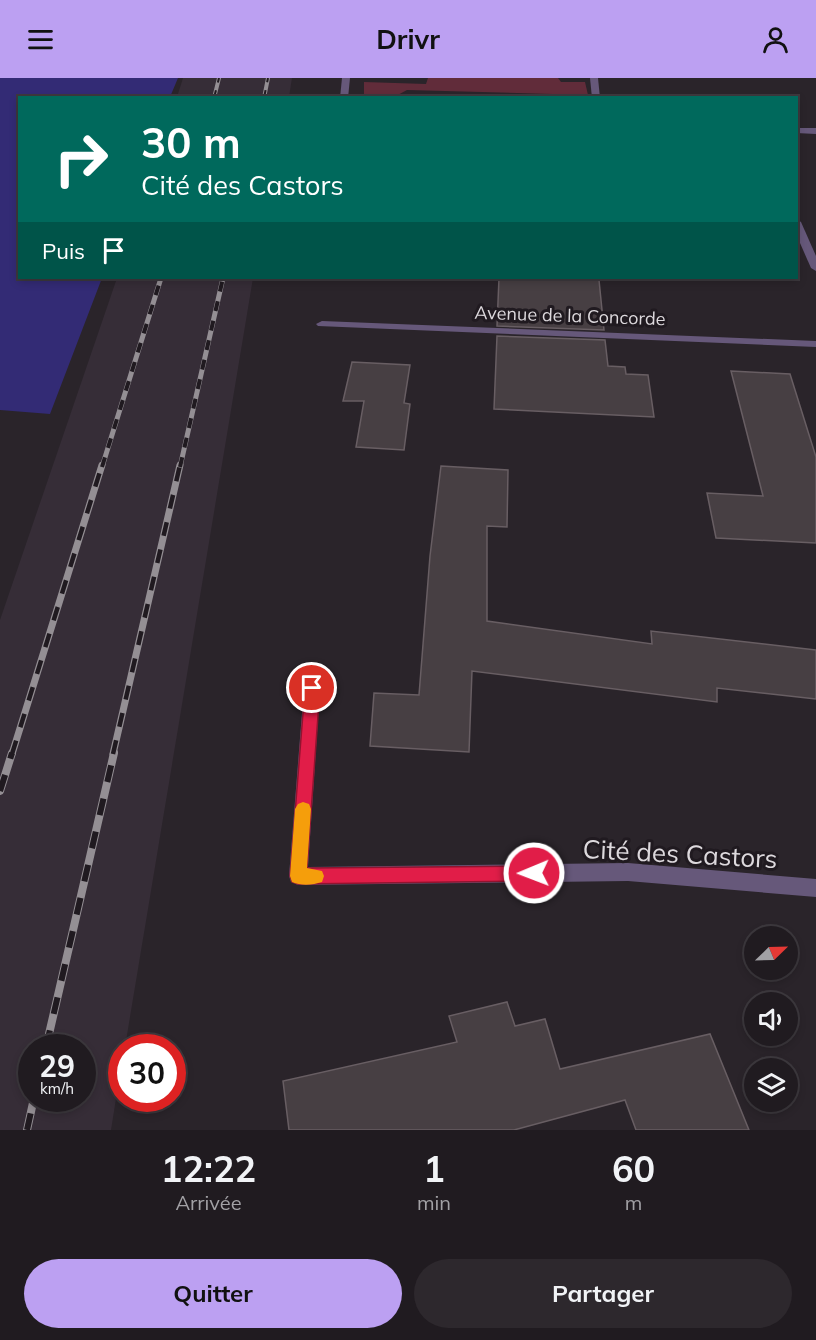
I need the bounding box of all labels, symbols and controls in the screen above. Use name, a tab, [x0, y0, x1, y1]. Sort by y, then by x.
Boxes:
text: Drivr	[376, 22, 440, 56]
icon: menu	[24, 23, 57, 56]
icon: person	[759, 23, 792, 56]
text: 30 m	[141, 116, 241, 169]
icon: right	[42, 120, 120, 198]
text: Cité des Castors	[141, 168, 344, 202]
icon: arrive	[97, 234, 130, 267]
text: Puis	[42, 237, 85, 265]
street label: Avenue de la Concorde	[474, 301, 666, 330]
pin	[286, 662, 337, 713]
icon: arrive	[295, 671, 328, 704]
street label: Cité des Castors	[582, 832, 778, 875]
position arrow	[502, 841, 566, 905]
north arrow	[744, 926, 798, 980]
map controls	[744, 926, 798, 1112]
button: sound	[744, 992, 798, 1046]
speed limit sign: 30	[108, 1034, 186, 1112]
text: 29	[39, 1047, 75, 1085]
button: layers	[744, 1058, 798, 1112]
text: km/h	[40, 1079, 74, 1098]
text: 12:22	[161, 1146, 256, 1191]
text: 1	[423, 1146, 445, 1191]
text: 60	[612, 1146, 655, 1191]
text: Arrivée	[175, 1190, 242, 1215]
text: min	[417, 1190, 451, 1215]
text: m	[625, 1190, 642, 1215]
button: Quitter	[24, 1259, 402, 1328]
button: Partager	[414, 1259, 792, 1328]

